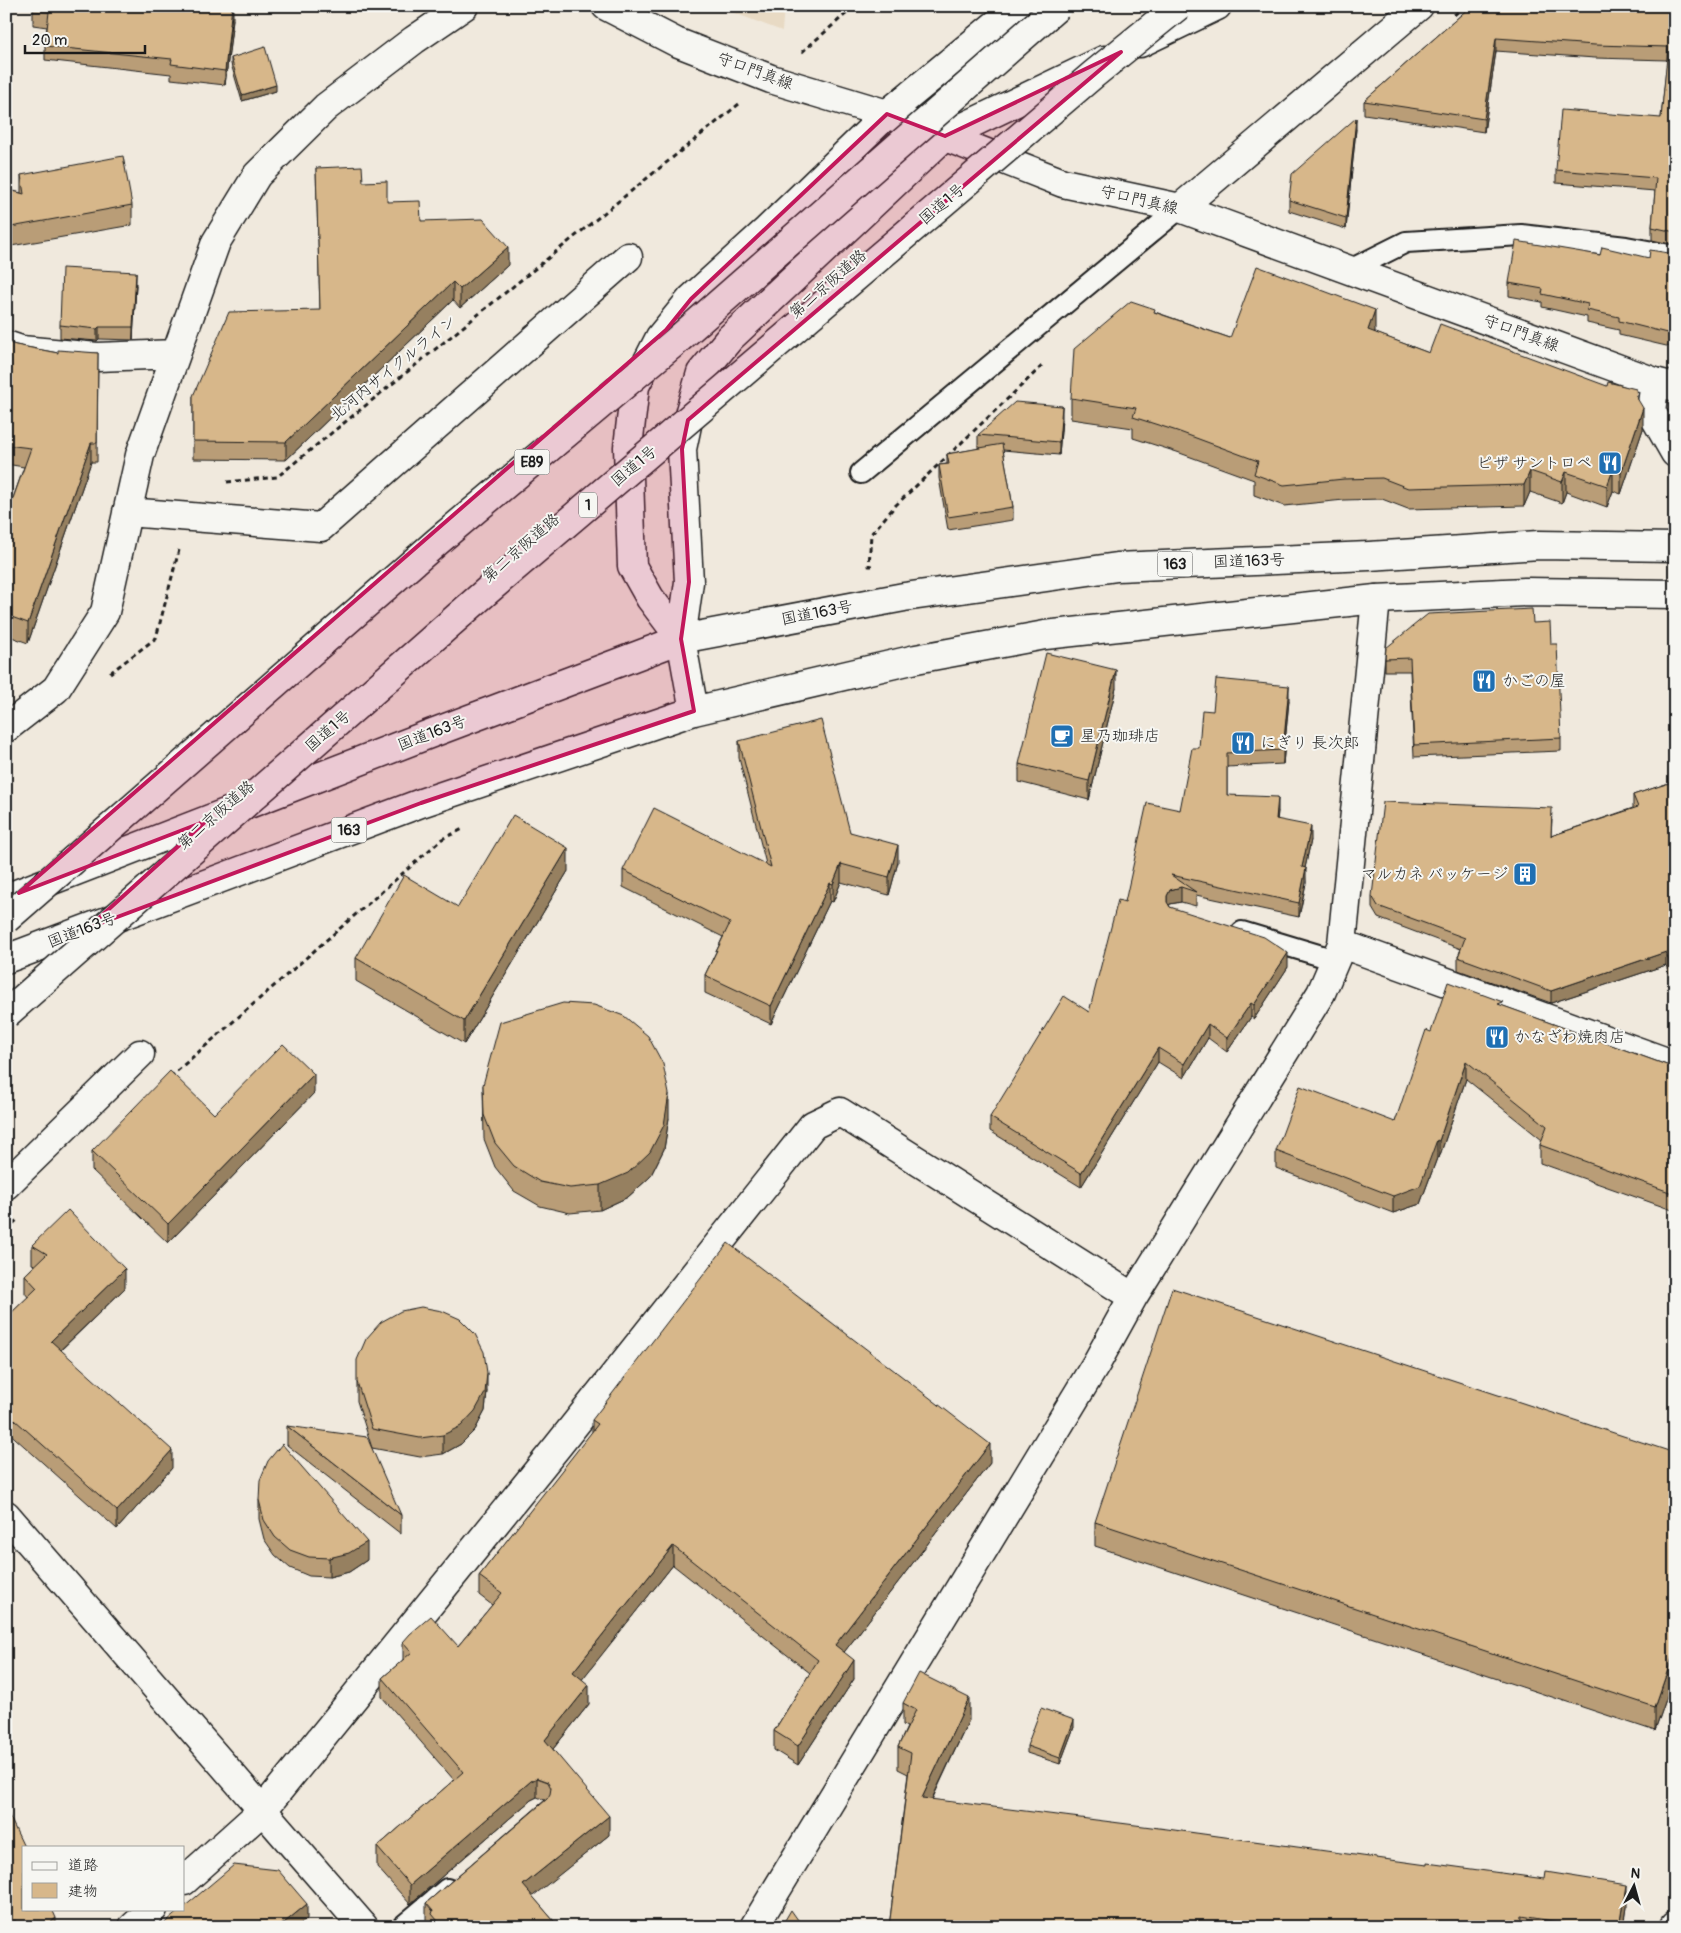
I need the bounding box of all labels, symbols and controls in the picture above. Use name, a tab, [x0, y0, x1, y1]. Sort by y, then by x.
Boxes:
scale bar	[25, 22, 145, 54]
text: 20 m	[32, 31, 67, 50]
street label: 守口門真線	[714, 48, 796, 94]
street label: 国道1号	[915, 179, 969, 229]
street label: 守口門真線	[1098, 181, 1180, 219]
street label: 第二京阪道路	[785, 245, 871, 323]
street label: 守口門真線	[1480, 310, 1562, 356]
street label: 北河内サイクルライン	[326, 311, 460, 425]
street label: 国道1号	[607, 441, 661, 491]
road number: E89	[514, 450, 550, 474]
restaurant icon: ピザ サントロペ	[1597, 450, 1623, 476]
place label: ピザ サントロペ	[1477, 453, 1592, 473]
road number: 1	[579, 492, 597, 518]
street label: 第二京阪道路	[478, 509, 564, 587]
street label: 国道163号	[1212, 550, 1286, 572]
road number: 163	[1158, 552, 1192, 576]
street label: 国道163号	[780, 596, 854, 630]
restaurant icon: かごの屋	[1471, 668, 1497, 694]
place label: かごの屋	[1502, 671, 1566, 691]
street label: 国道1号	[301, 706, 355, 756]
street label: 国道163号	[395, 711, 469, 755]
cafe icon: 星乃珈琲店	[1049, 723, 1075, 749]
place label: 星乃珈琲店	[1080, 726, 1160, 746]
restaurant icon: にぎり 長次郎	[1230, 730, 1256, 756]
place label: にぎり 長次郎	[1260, 733, 1359, 753]
street label: 第二京阪道路	[173, 776, 259, 854]
road number: 163	[332, 818, 366, 842]
building icon: マルカネ パッケージ	[1512, 861, 1538, 887]
place label: マルカネ パッケージ	[1361, 864, 1508, 884]
street label: 国道163号	[45, 908, 119, 952]
restaurant icon: かなざわ焼肉店	[1484, 1024, 1510, 1050]
place label: かなざわ焼肉店	[1514, 1027, 1625, 1047]
legend	[22, 1846, 185, 1910]
text: 道路	[68, 1856, 98, 1875]
north arrow	[1608, 1860, 1658, 1910]
text: N	[1630, 1865, 1641, 1883]
text: 建物	[68, 1882, 98, 1901]

